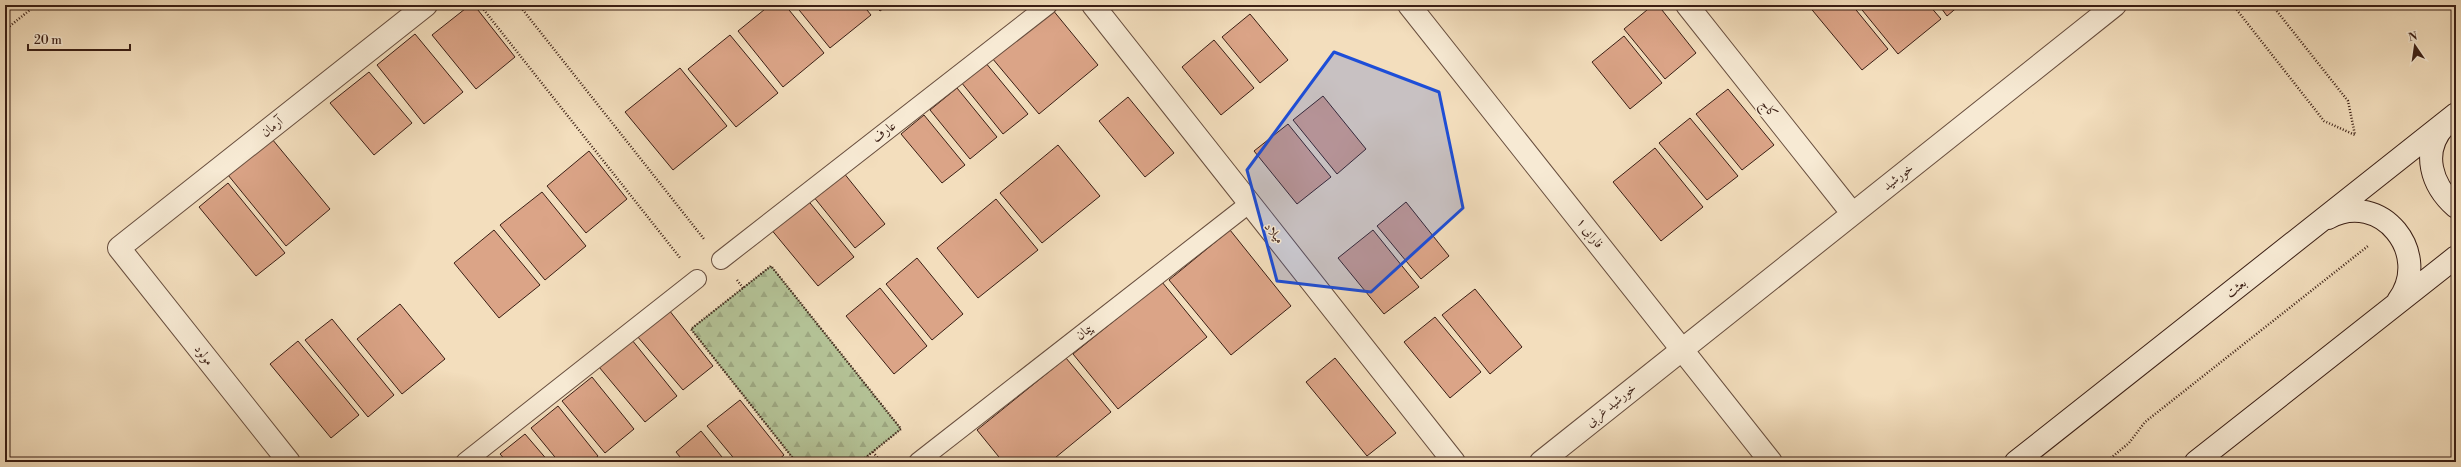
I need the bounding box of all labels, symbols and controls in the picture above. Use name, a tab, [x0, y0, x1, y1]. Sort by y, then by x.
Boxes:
scale bar	[28, 26, 130, 52]
north arrow	[2395, 26, 2435, 66]
text: N	[2407, 29, 2419, 45]
text: 20 m	[34, 33, 62, 48]
street label: کاج	[1755, 97, 1781, 123]
street label: آرمان	[258, 113, 287, 141]
street label: عارف	[869, 118, 899, 146]
street label: خورشید	[1879, 160, 1917, 194]
street label: فارابی ۱	[1572, 214, 1607, 252]
street label: میلاد	[1261, 219, 1287, 247]
street label: بعثت	[2222, 275, 2250, 301]
street label: پیمان	[1072, 320, 1096, 344]
street label: مولود	[191, 341, 217, 369]
street label: خورشید غربی	[1582, 380, 1640, 431]

